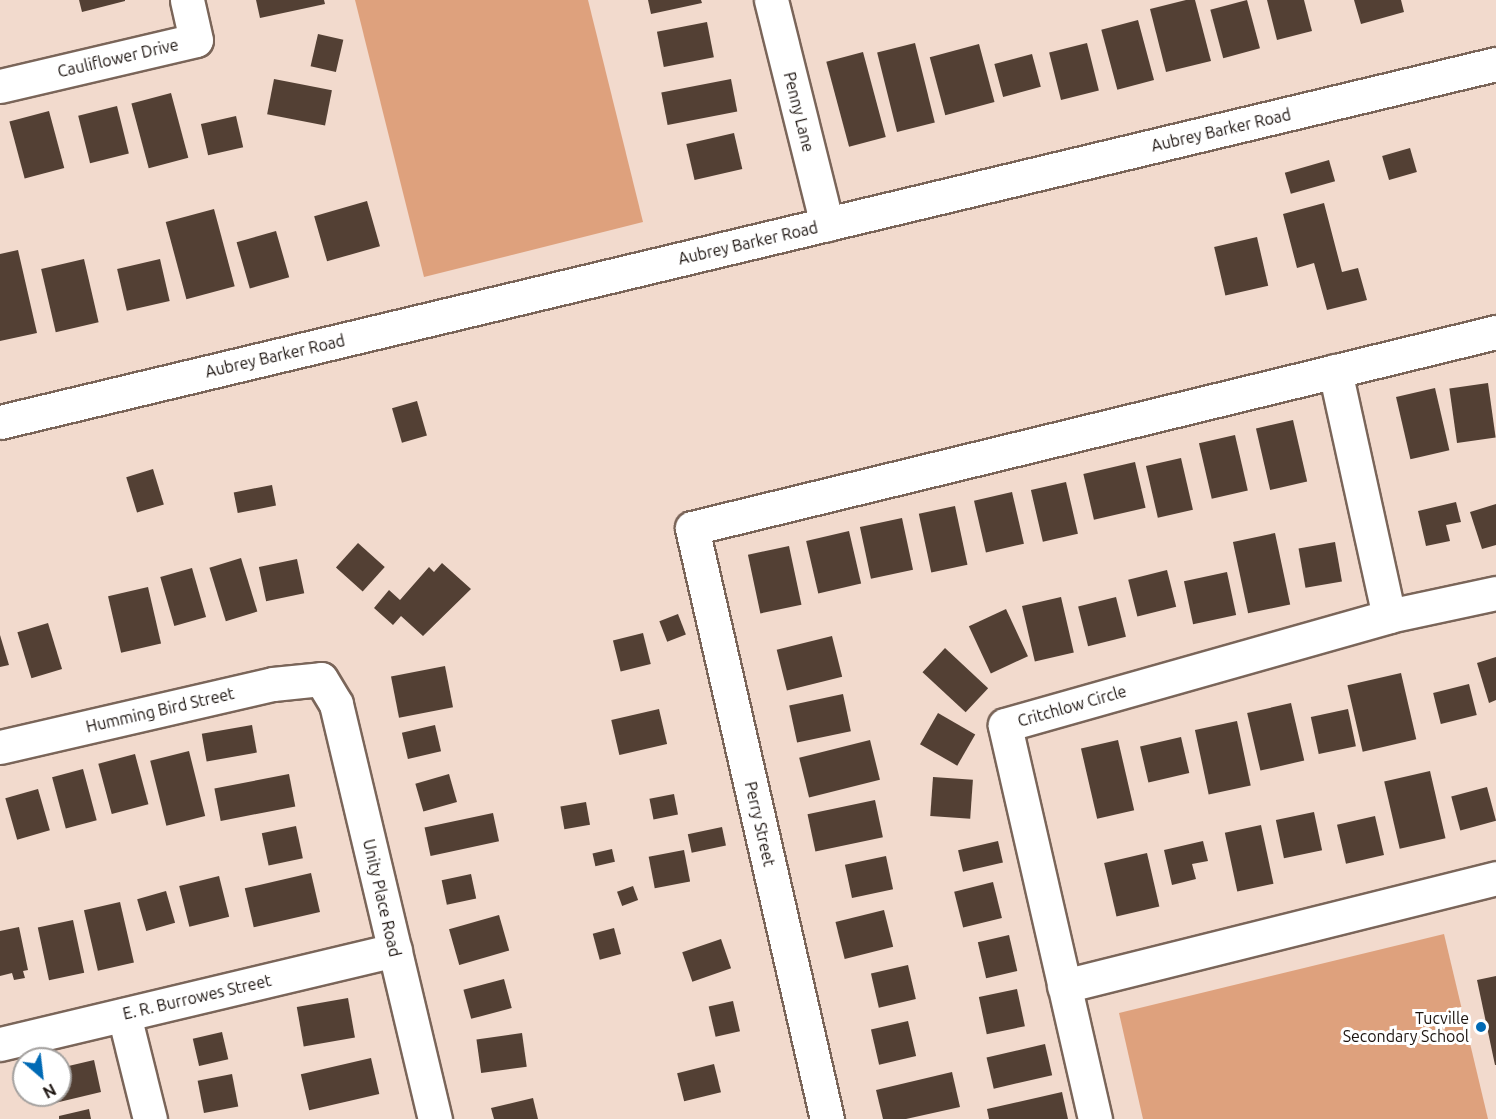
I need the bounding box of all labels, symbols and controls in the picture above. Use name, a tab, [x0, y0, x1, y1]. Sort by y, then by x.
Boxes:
street label: Cauliflower Drive	[56, 35, 180, 81]
street label: Penny Lane	[780, 70, 818, 154]
street label: Aubrey Barker Road	[1149, 105, 1293, 155]
street label: Aubrey Barker Road	[676, 218, 820, 268]
street label: Aubrey Barker Road	[203, 331, 347, 381]
street label: Critchlow Circle	[1015, 681, 1129, 731]
street label: Humming Bird Street	[84, 684, 236, 736]
street label: Perry Street	[741, 780, 779, 868]
street label: Unity Place Road	[359, 837, 405, 959]
street label: E. R. Burrowes Street	[121, 971, 273, 1023]
place label: Tucville Secondary School	[1343, 1008, 1469, 1046]
marker: Tucville Secondary School	[1474, 1020, 1488, 1034]
north arrow	[12, 1047, 72, 1107]
text: N	[40, 1080, 59, 1102]

